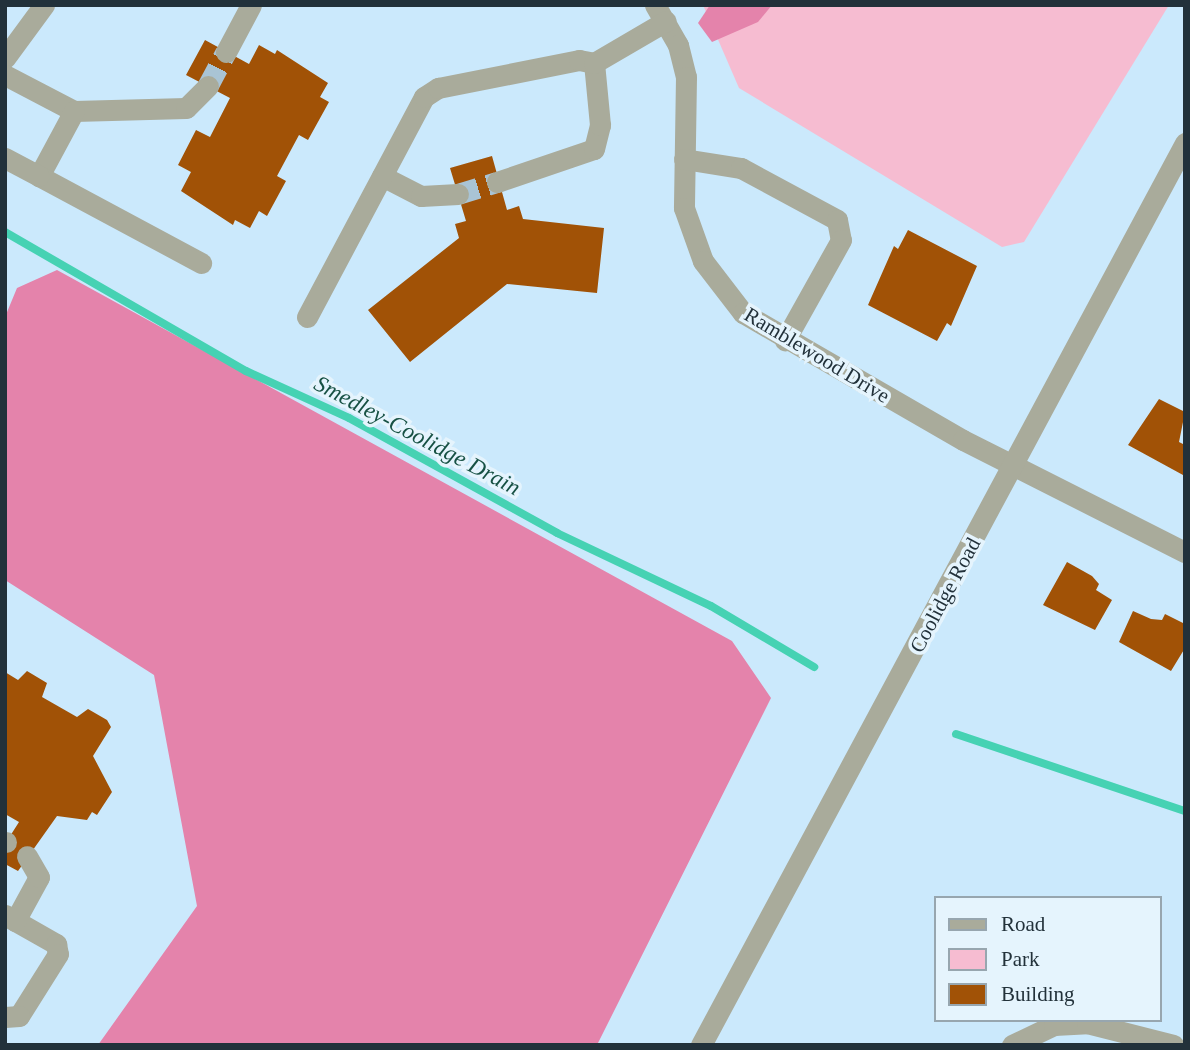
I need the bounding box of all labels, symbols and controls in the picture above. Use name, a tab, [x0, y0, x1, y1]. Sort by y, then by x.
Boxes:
street label: Ramblewood Drive	[740, 302, 894, 408]
water label: Smedley-Coolidge Drain	[309, 370, 525, 502]
street label: Coolidge Road	[904, 533, 986, 657]
legend	[934, 896, 1162, 1022]
text: Road	[1001, 912, 1045, 936]
text: Park	[1001, 947, 1040, 971]
text: Building	[1001, 982, 1075, 1006]

